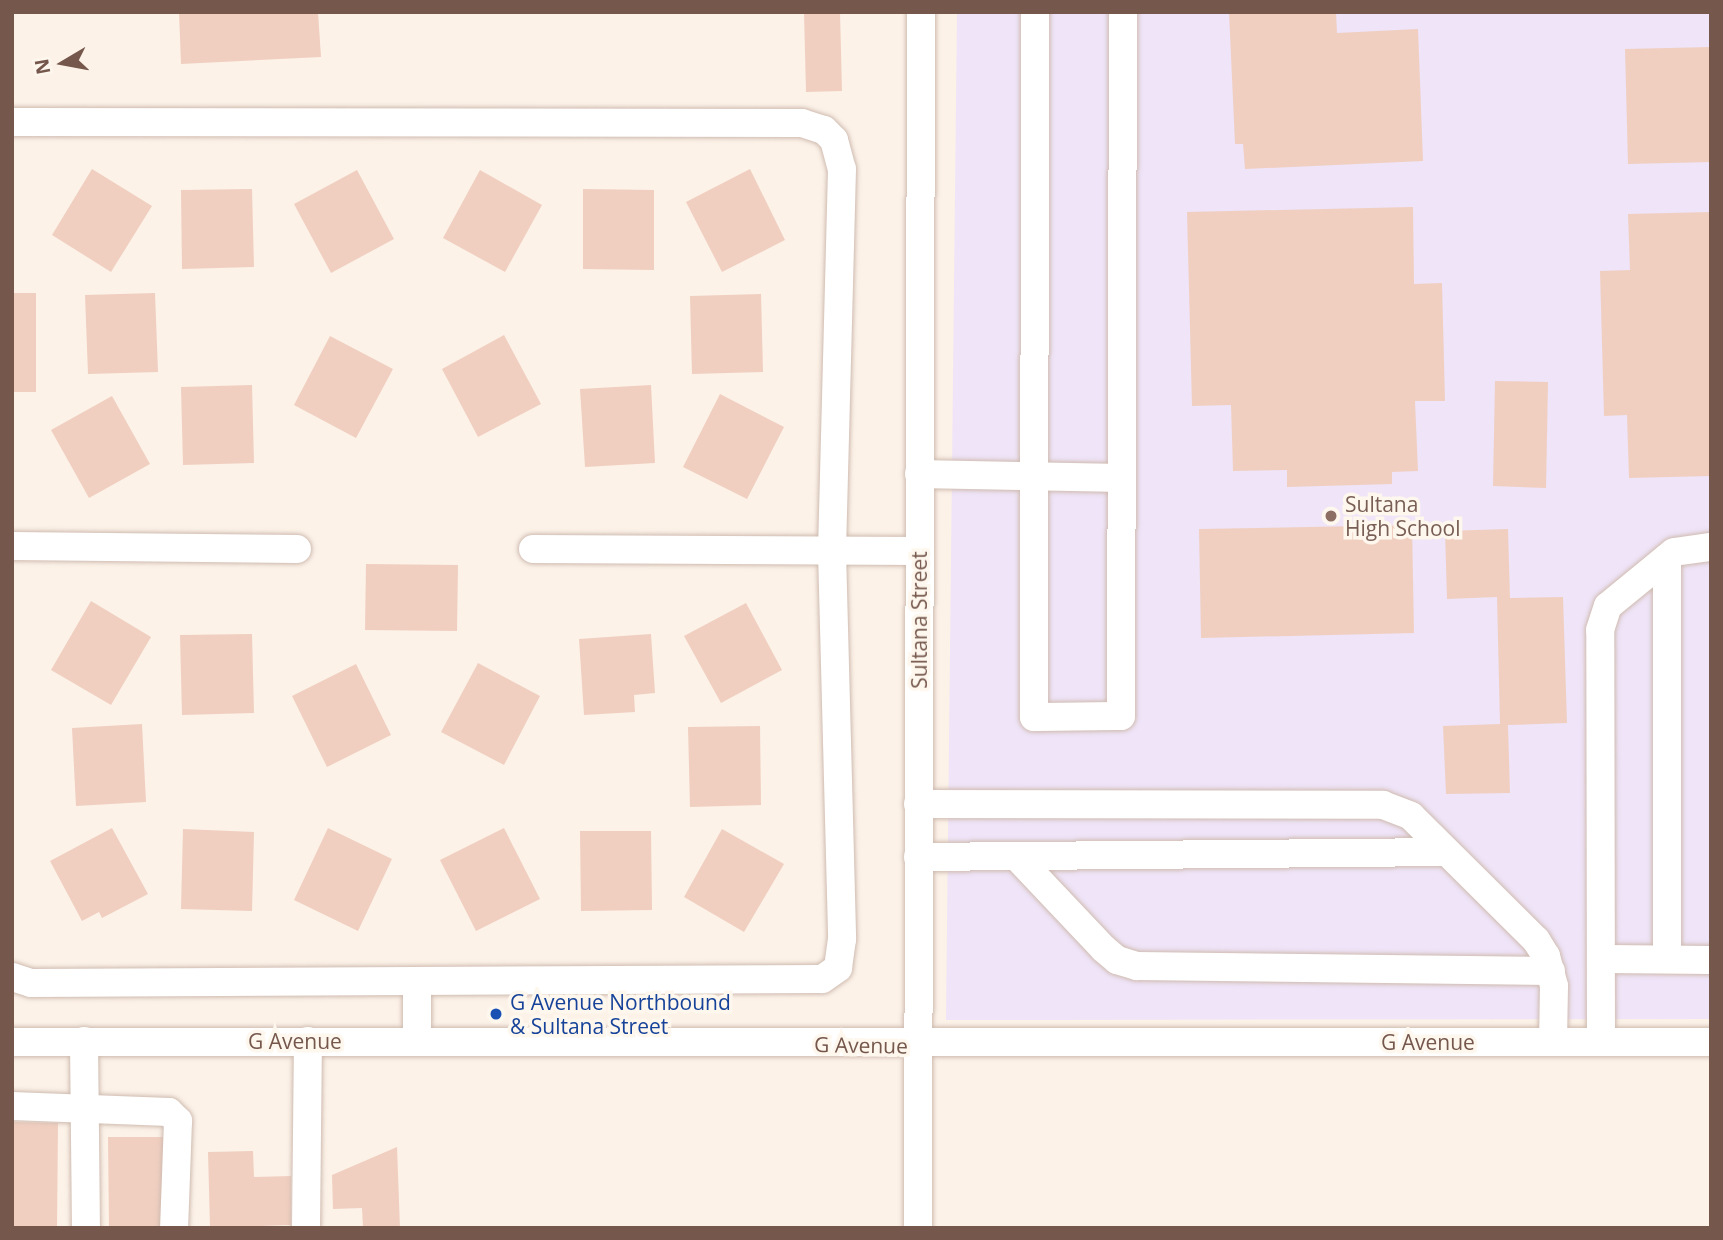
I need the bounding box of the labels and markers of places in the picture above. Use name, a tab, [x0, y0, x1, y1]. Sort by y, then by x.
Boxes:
place label: Sultana High School	[1345, 491, 1461, 541]
marker: Sultana High School	[1323, 508, 1339, 524]
place label: G Avenue Northbound & Sultana Street	[510, 989, 731, 1039]
marker: G Avenue Northbound & Sultana Street	[488, 1006, 504, 1022]

